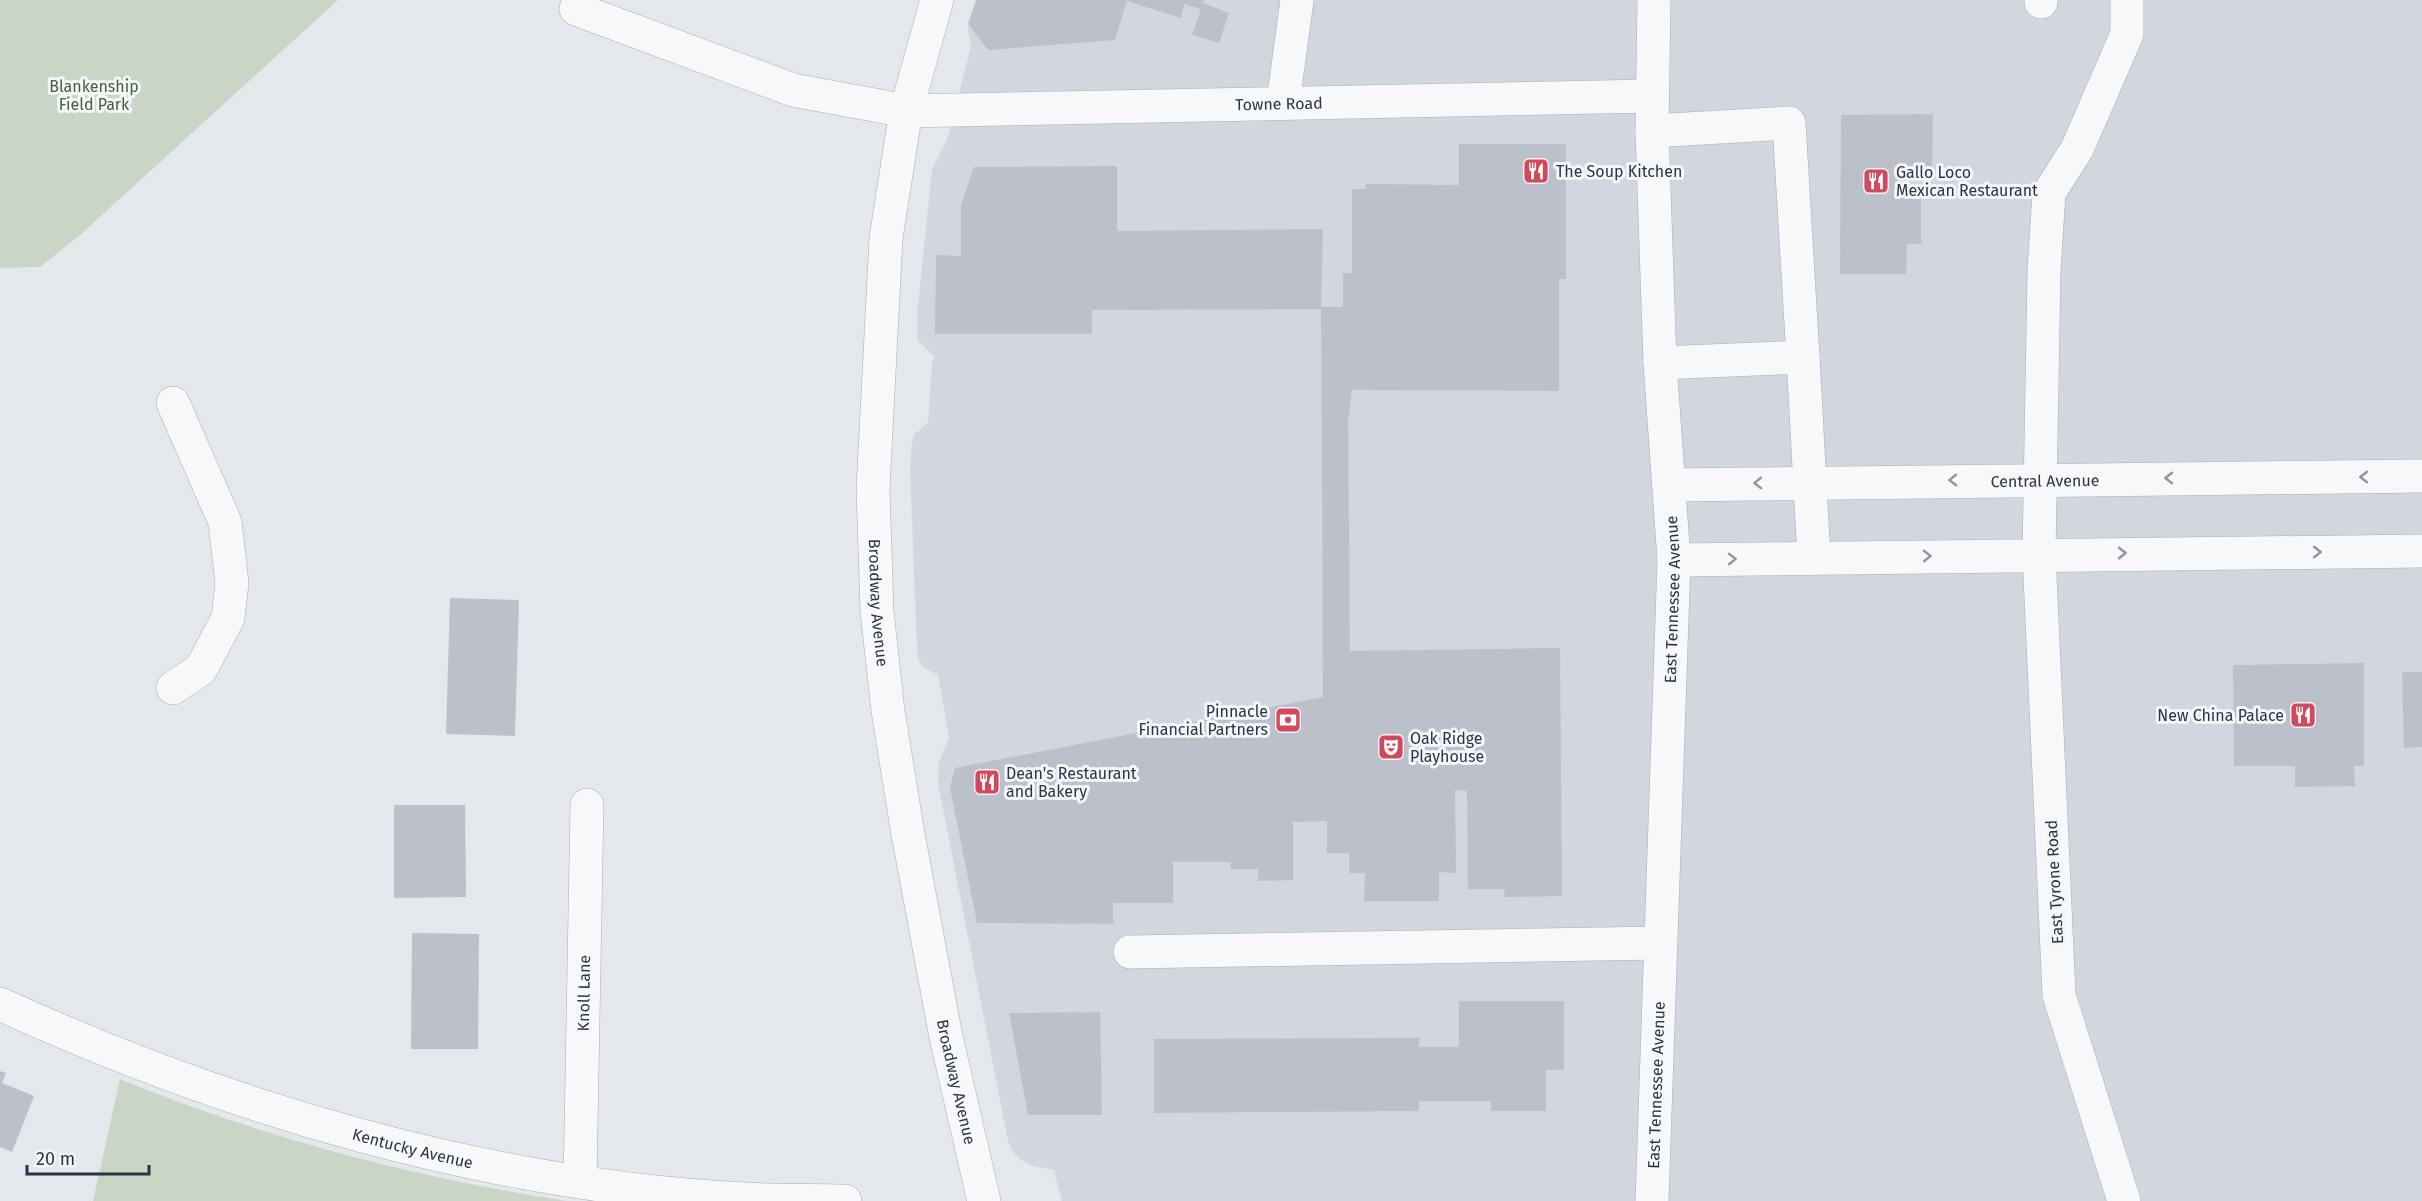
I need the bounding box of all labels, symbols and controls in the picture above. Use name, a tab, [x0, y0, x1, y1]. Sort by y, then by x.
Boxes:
park label: Blankenship Field Park	[49, 77, 139, 114]
street label: Towne Road	[1235, 94, 1323, 114]
restaurant icon: The Soup Kitchen	[1521, 156, 1551, 186]
place label: The Soup Kitchen	[1556, 162, 1682, 181]
place label: Gallo Loco Mexican Restaurant	[1896, 163, 2038, 200]
restaurant icon: Gallo Loco Mexican Restaurant	[1861, 166, 1891, 196]
street label: Central Avenue	[1990, 471, 2100, 491]
one-way arrow	[2359, 471, 2368, 483]
one-way arrow	[2164, 472, 2173, 484]
one-way arrow	[1948, 474, 1957, 486]
one-way arrow	[1753, 477, 1762, 489]
street label: East Tennessee Avenue	[1661, 515, 1684, 684]
street label: Broadway Avenue	[865, 539, 892, 668]
one-way arrow	[2313, 546, 2322, 558]
one-way arrow	[2118, 547, 2127, 559]
one-way arrow	[1923, 550, 1932, 562]
one-way arrow	[1728, 553, 1737, 565]
restaurant icon: New China Palace	[2288, 700, 2318, 730]
place label: Pinnacle Financial Partners	[1139, 702, 1268, 739]
bank icon: Pinnacle Financial Partners	[1273, 705, 1303, 735]
place label: New China Palace	[2157, 706, 2284, 725]
place label: Oak Ridge Playhouse	[1410, 729, 1484, 766]
theatre icon: Oak Ridge Playhouse	[1376, 732, 1406, 762]
place label: Dean's Restaurant and Bakery	[1006, 764, 1137, 801]
restaurant icon: Dean's Restaurant and Bakery	[972, 767, 1002, 797]
street label: East Tyrone Road	[2042, 819, 2067, 944]
street label: Knoll Lane	[574, 955, 594, 1031]
street label: East Tennessee Avenue	[1644, 1001, 1669, 1169]
street label: Broadway Avenue	[933, 1018, 980, 1146]
street label: Kentucky Avenue	[350, 1125, 475, 1172]
scale bar	[27, 1138, 148, 1176]
text: 20 m	[36, 1148, 75, 1170]

